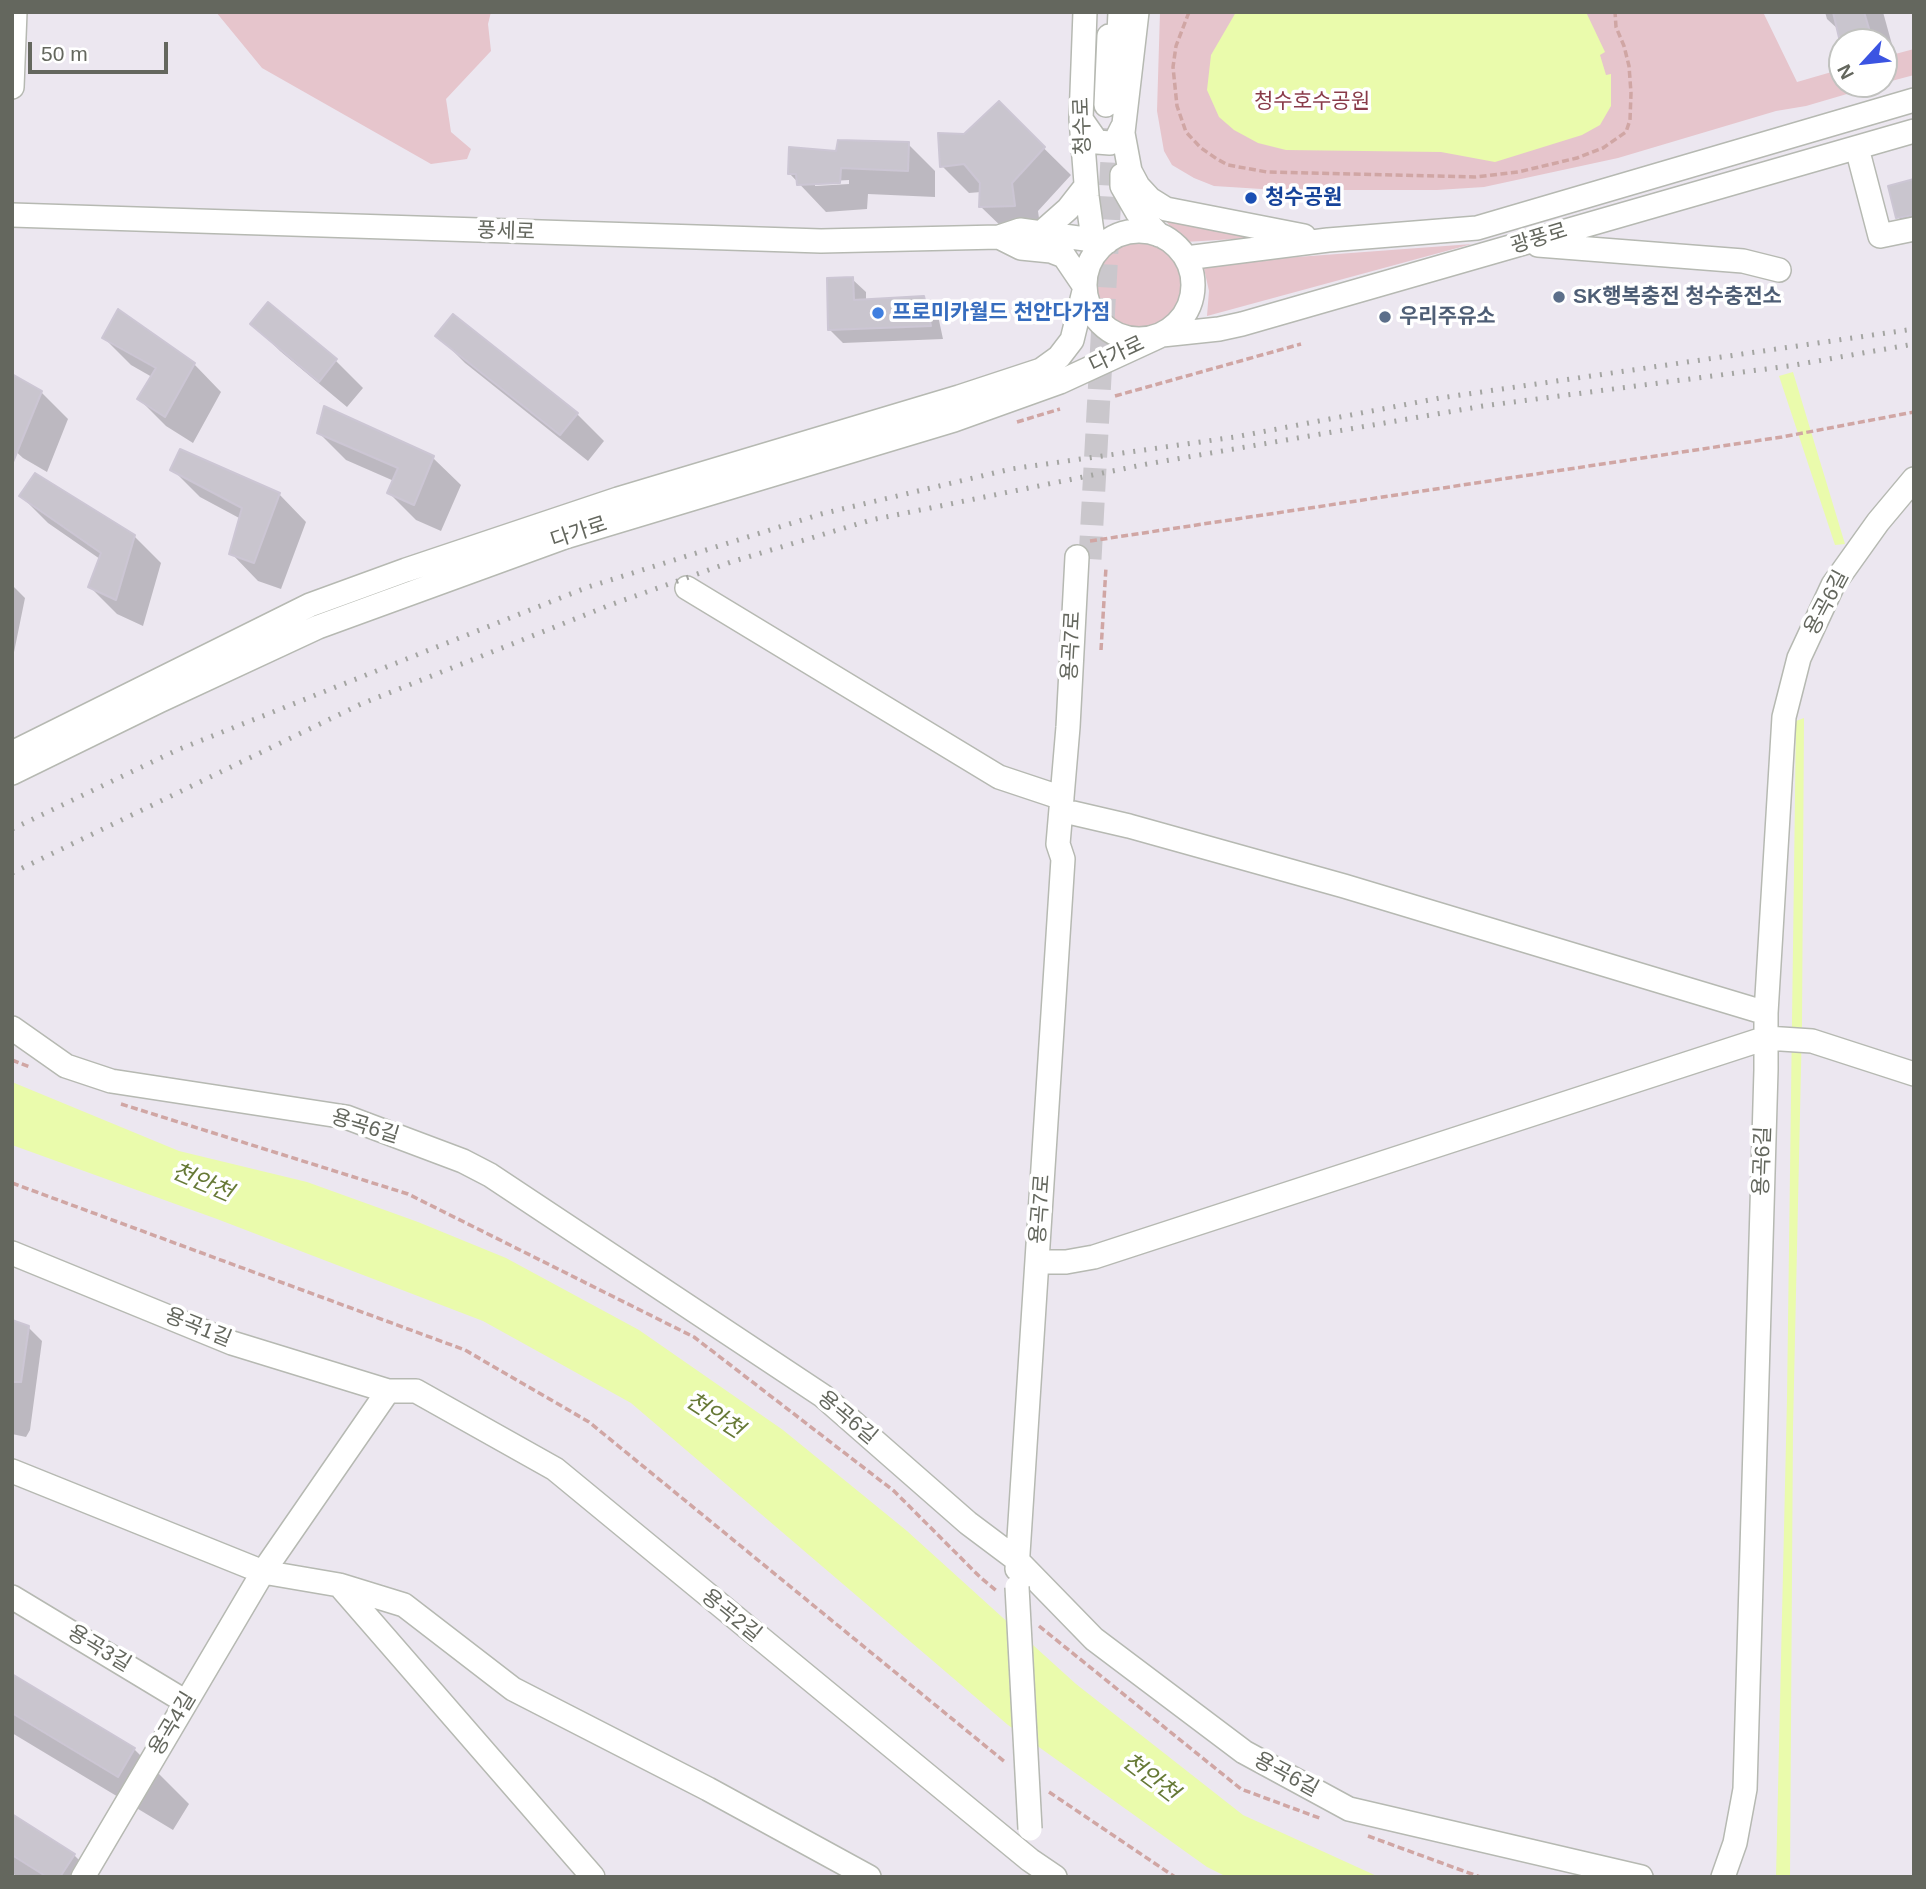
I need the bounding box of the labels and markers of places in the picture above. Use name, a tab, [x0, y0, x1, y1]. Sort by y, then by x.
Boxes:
place label: 청수공원	[1265, 185, 1342, 211]
marker: 청수공원	[1243, 190, 1259, 206]
place label: SK행복충전 청수충전소	[1573, 284, 1782, 310]
marker: SK행복충전 청수충전소	[1551, 289, 1567, 305]
place label: 프로미카월드 천안다가점	[892, 300, 1110, 326]
place label: 우리주유소	[1399, 304, 1496, 330]
marker: 프로미카월드 천안다가점	[870, 305, 886, 321]
marker: 우리주유소	[1377, 309, 1393, 325]

